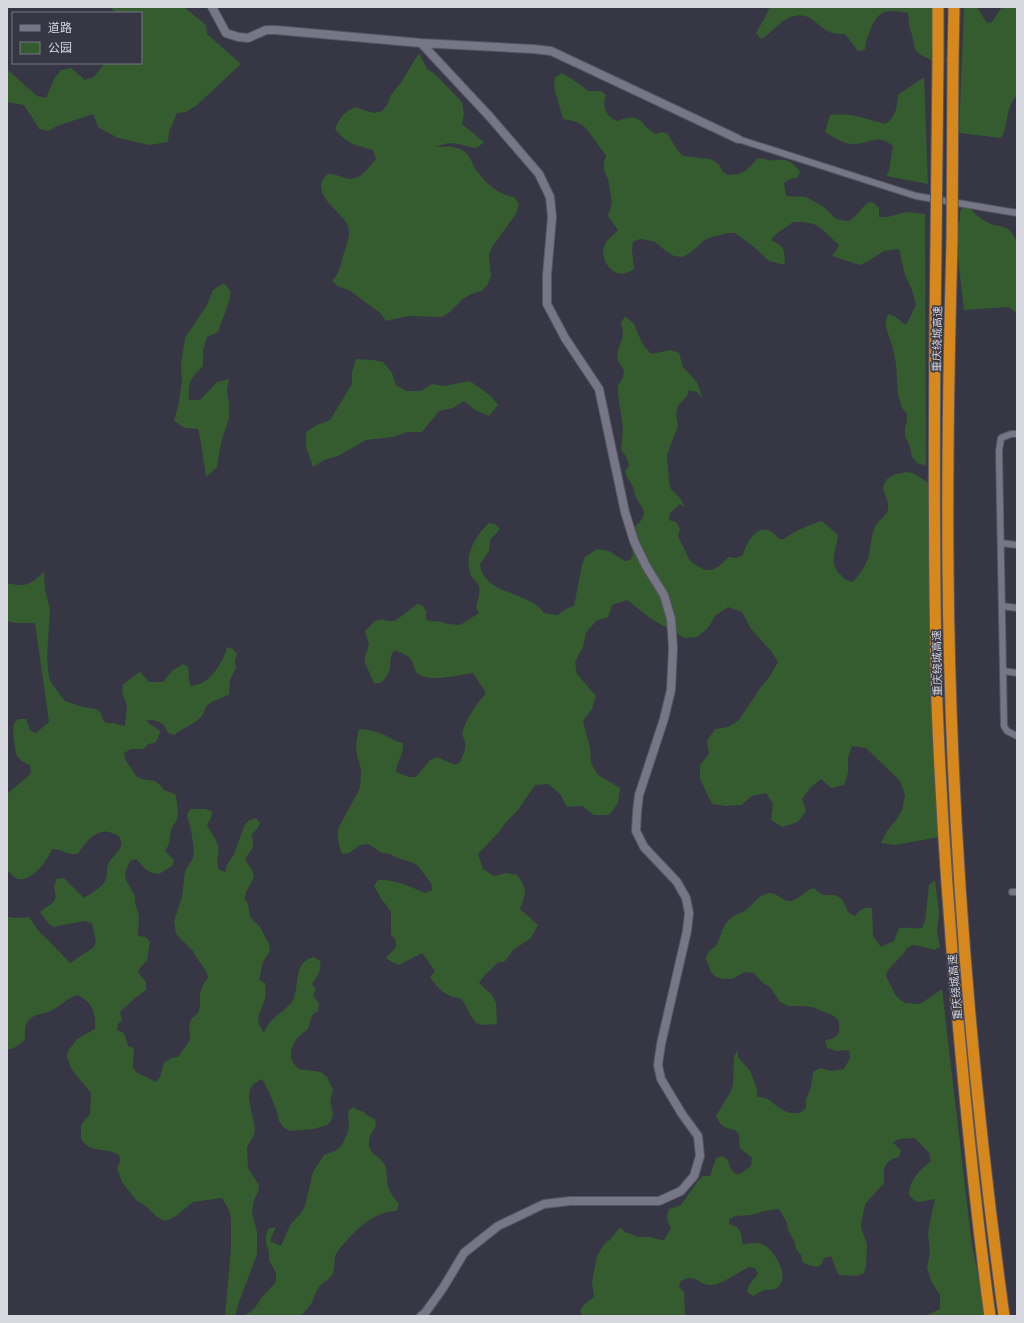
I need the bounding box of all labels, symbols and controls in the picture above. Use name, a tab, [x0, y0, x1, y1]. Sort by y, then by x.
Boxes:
legend	[12, 12, 142, 64]
text: 道路	[48, 20, 72, 35]
text: 公园	[48, 40, 72, 55]
street label: 重庆绕城高速	[929, 306, 945, 372]
street label: 重庆绕城高速	[929, 630, 945, 696]
street label: 重庆绕城高速	[945, 954, 965, 1020]

